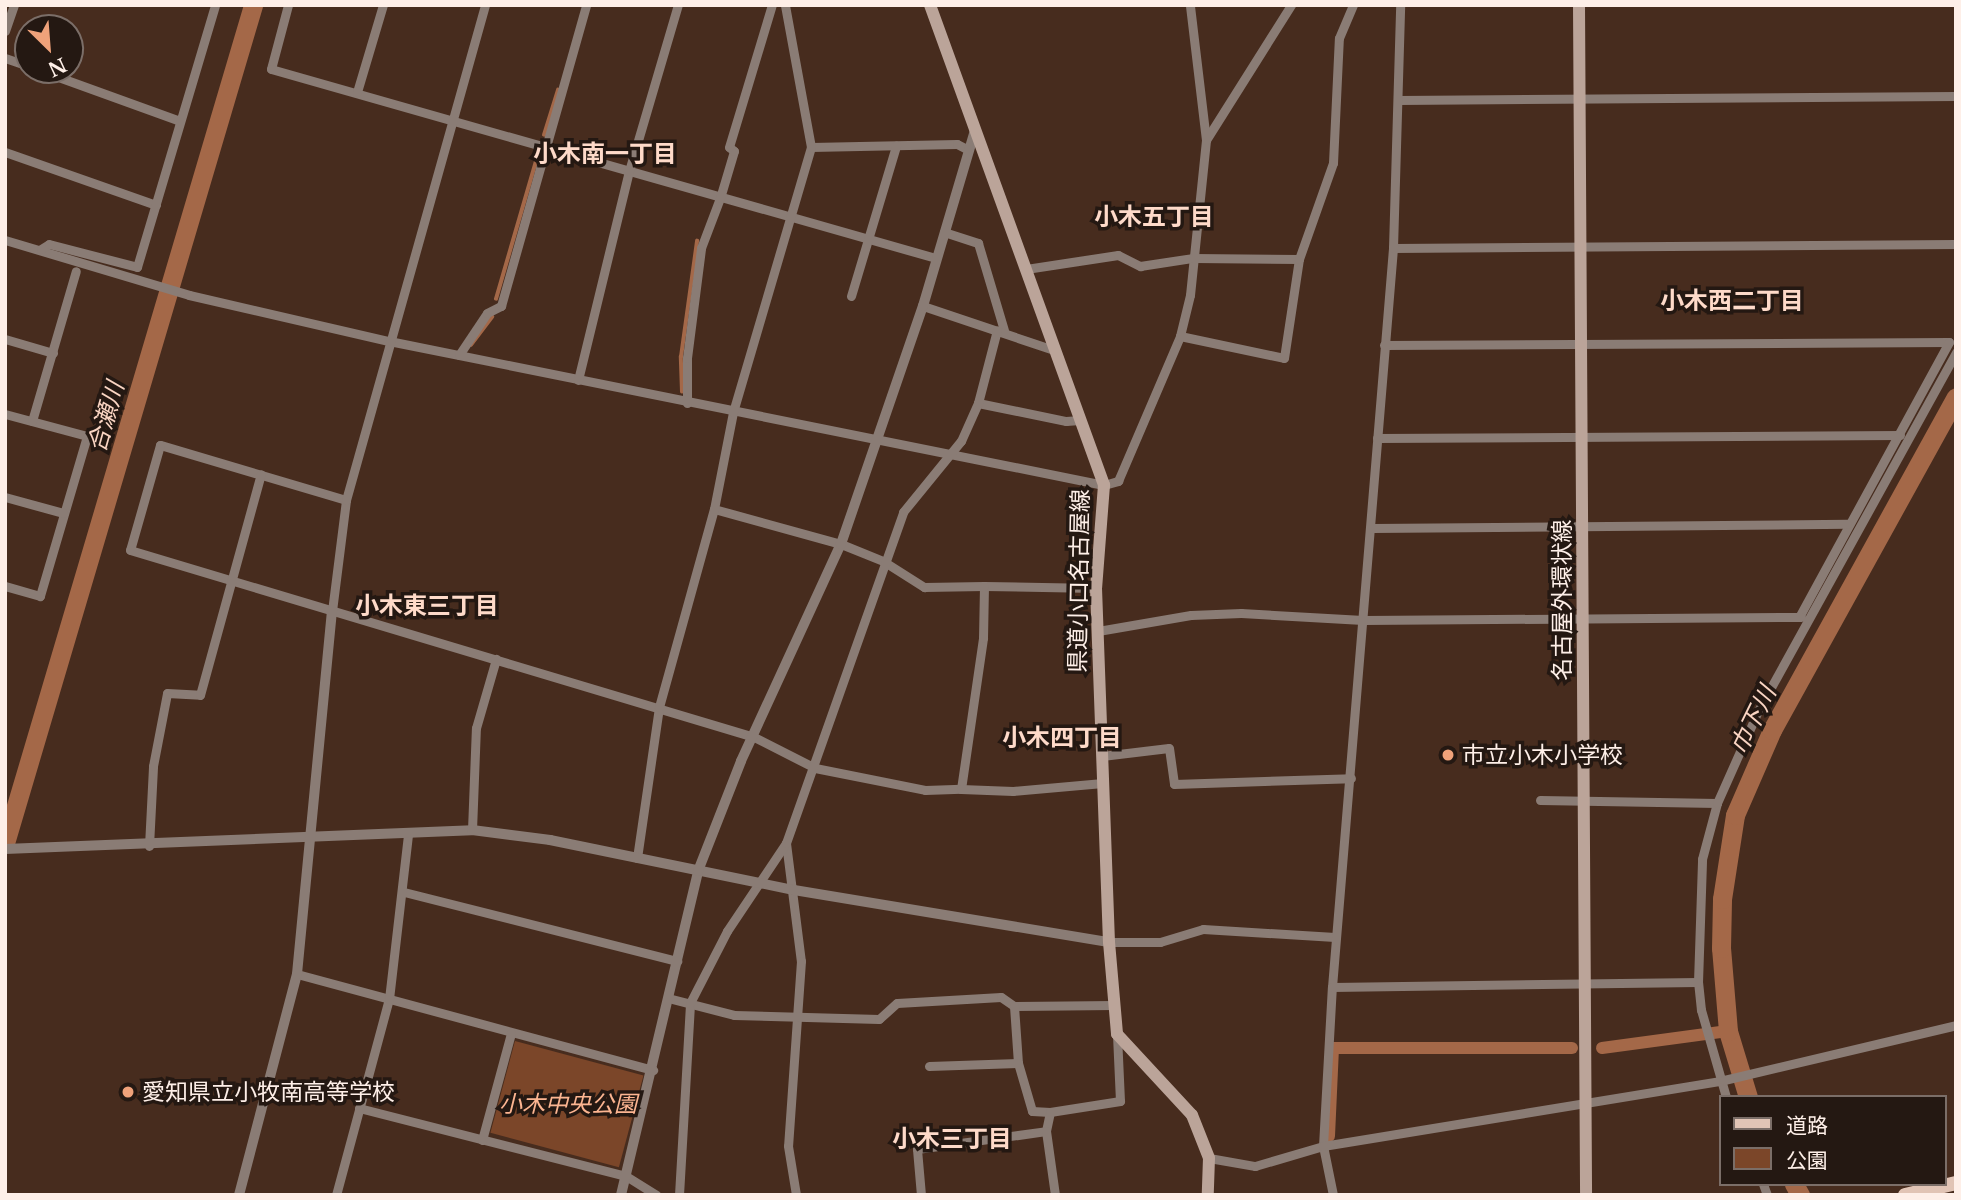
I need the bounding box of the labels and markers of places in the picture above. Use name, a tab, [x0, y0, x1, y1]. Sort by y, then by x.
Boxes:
place label: 市立小木小学校	[1462, 741, 1623, 769]
marker: 市立小木小学校	[1440, 747, 1456, 763]
place label: 愛知県立小牧南高等学校	[142, 1078, 395, 1106]
marker: 愛知県立小牧南高等学校	[120, 1084, 136, 1100]

